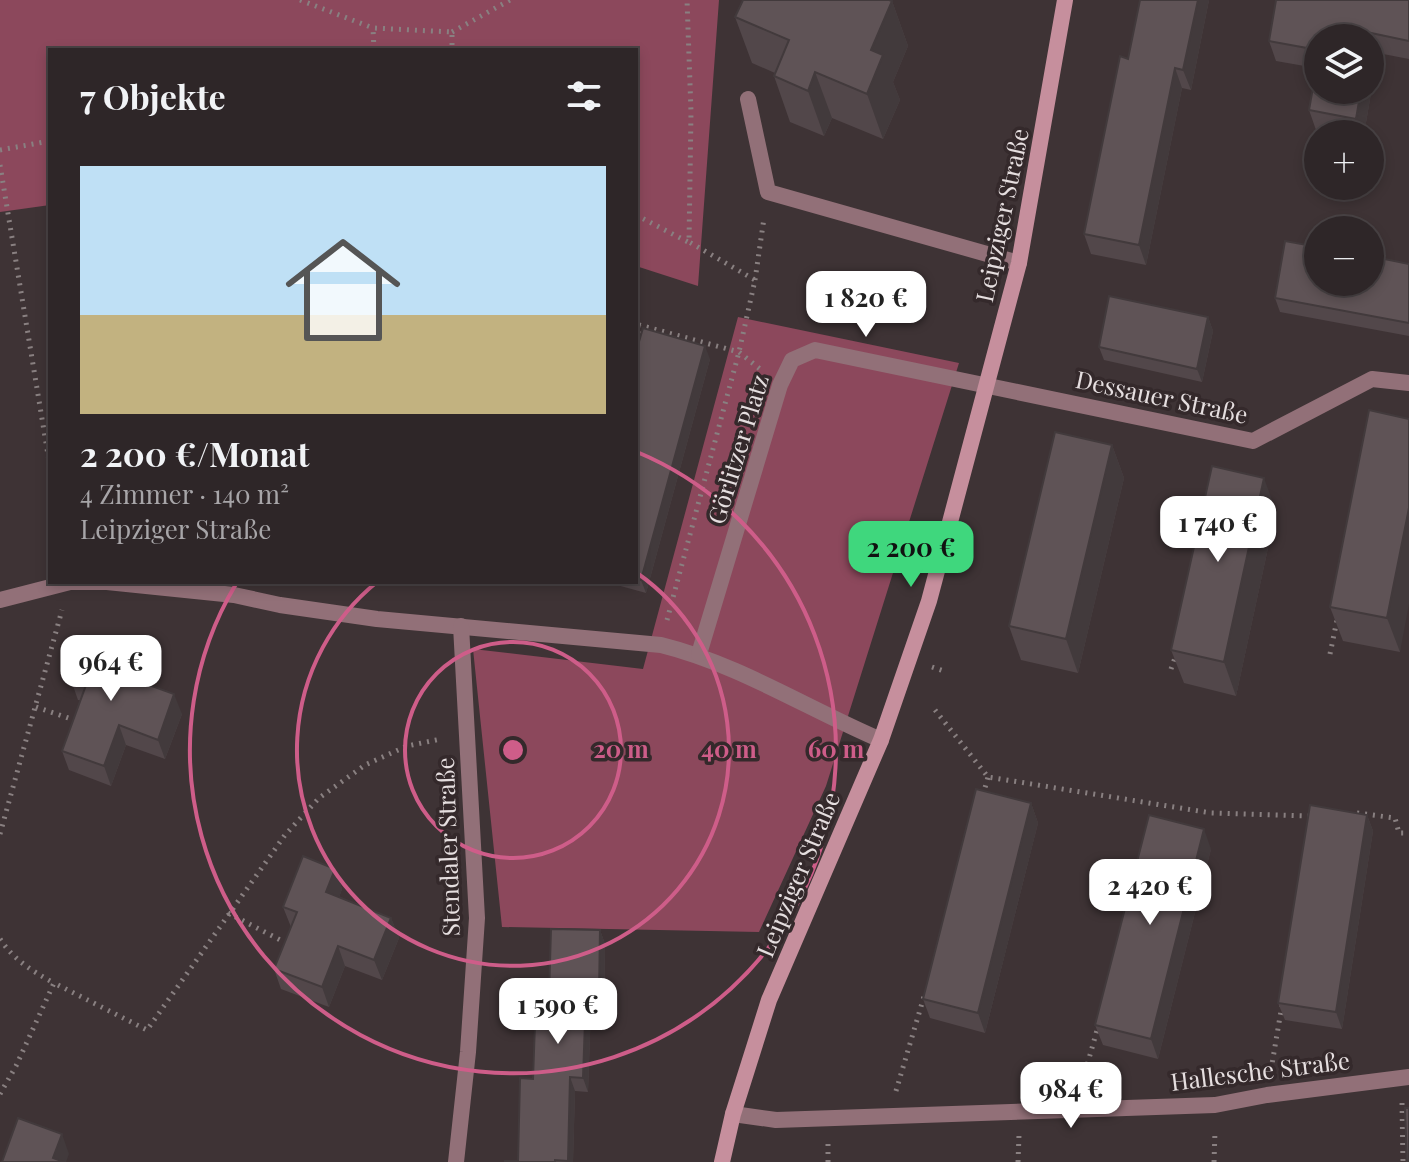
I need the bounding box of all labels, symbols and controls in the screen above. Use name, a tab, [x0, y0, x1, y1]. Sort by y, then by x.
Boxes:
map controls	[1304, 24, 1384, 296]
button: layers	[1304, 24, 1384, 104]
text: 7 Objekte	[80, 73, 226, 119]
icon: filters	[562, 74, 606, 118]
button: +	[1304, 120, 1384, 200]
street label: Leipziger Straße	[967, 125, 1035, 305]
button: −	[1304, 216, 1384, 296]
icon: home	[271, 218, 415, 362]
pin: 1 820 €	[792, 271, 940, 339]
text: 1 820 €	[824, 279, 908, 314]
street label: Dessauer Straße	[1073, 362, 1251, 430]
street label: Görlitzer Platz	[699, 370, 775, 528]
text: 2 200 €/Monat	[80, 430, 309, 476]
text: 4 Zimmer · 140 m²	[80, 476, 289, 511]
pin: 1 740 €	[1144, 496, 1292, 564]
text: 1 740 €	[1178, 504, 1258, 539]
text: Leipziger Straße	[80, 511, 271, 546]
pin: 2 200 €	[837, 521, 985, 589]
text: 2 200 €	[867, 529, 956, 564]
pin: 964 €	[55, 635, 167, 703]
text: 964 €	[78, 643, 144, 678]
text: 20 m	[593, 732, 649, 764]
text: 40 m	[701, 732, 757, 764]
text: 60 m	[808, 732, 864, 764]
centre of rings	[499, 736, 527, 764]
street label: Stendaler Straße	[428, 757, 466, 937]
street label: Leipziger Straße	[748, 786, 846, 962]
pin: 2 420 €	[1076, 859, 1224, 927]
text: 2 420 €	[1107, 867, 1193, 902]
pin: 1 590 €	[484, 978, 632, 1046]
text: 1 590 €	[517, 986, 599, 1021]
street label: Hallesche Straße	[1168, 1043, 1352, 1097]
pin: 984 €	[1015, 1062, 1127, 1130]
text: 984 €	[1038, 1070, 1104, 1105]

